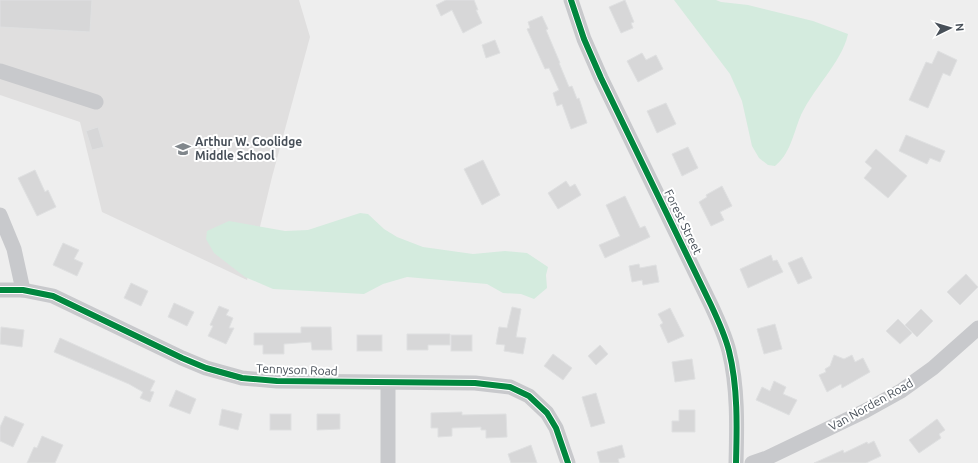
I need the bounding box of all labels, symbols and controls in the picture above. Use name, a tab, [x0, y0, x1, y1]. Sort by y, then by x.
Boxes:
north arrow	[930, 8, 970, 48]
text: N	[954, 23, 966, 32]
place label: Arthur W. Coolidge Middle School	[195, 135, 302, 162]
school or university icon: Arthur W. Coolidge Middle School	[174, 140, 192, 158]
street label: Forest Street	[662, 187, 705, 257]
street label: Tennyson Road	[256, 362, 338, 377]
street label: Van Norden Road	[826, 376, 915, 433]

